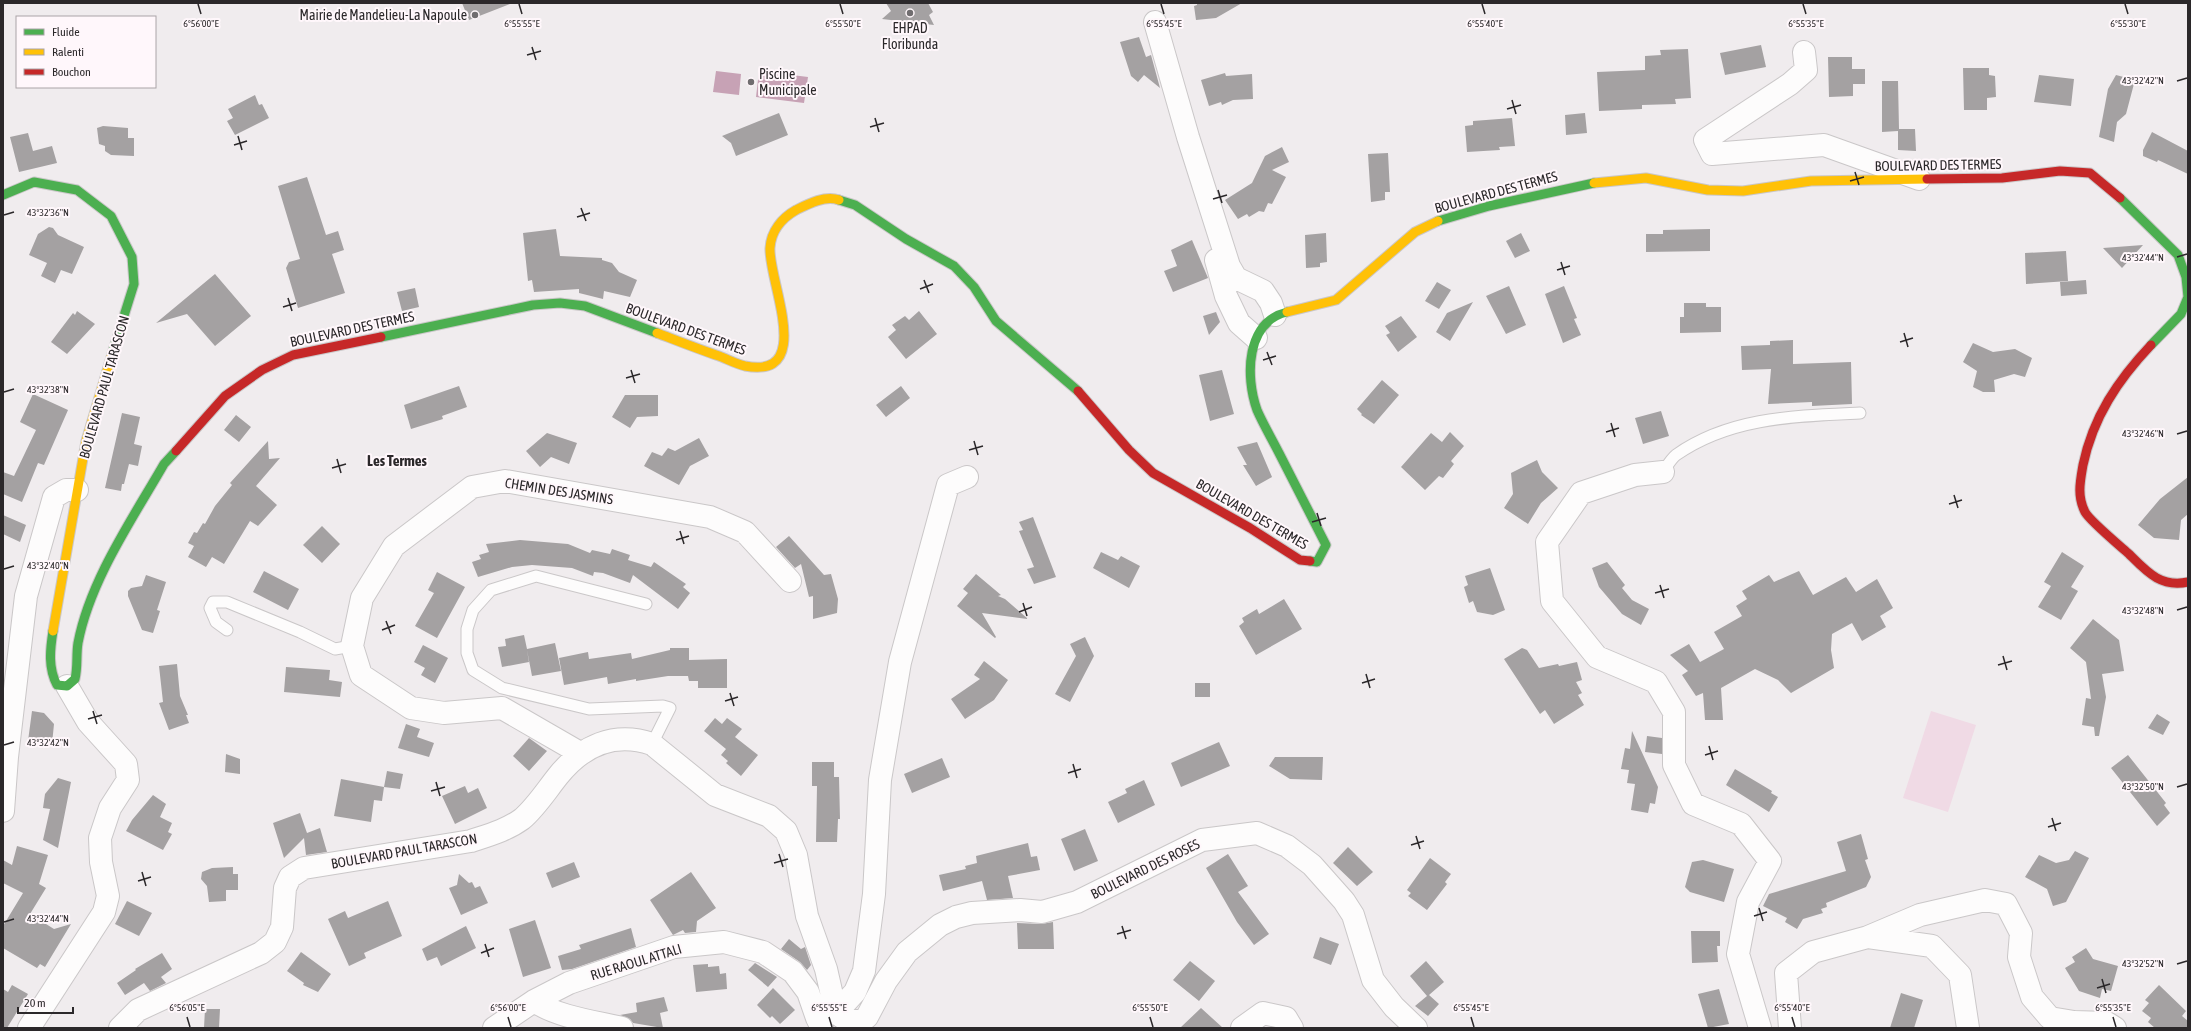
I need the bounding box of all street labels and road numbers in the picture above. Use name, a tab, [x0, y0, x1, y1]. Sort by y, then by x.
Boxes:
street label: BOULEVARD DES TERMES	[1875, 156, 2002, 174]
street label: BOULEVARD DES TERMES	[1433, 168, 1559, 216]
street label: BOULEVARD DES TERMES	[624, 300, 748, 358]
street label: BOULEVARD DES TERMES	[288, 308, 416, 350]
street label: BOULEVARD PAUL TARASCON	[76, 314, 132, 460]
street label: CHEMIN DES JASMINS	[504, 475, 614, 507]
street label: BOULEVARD DES TERMES	[1193, 475, 1311, 553]
street label: BOULEVARD PAUL TARASCON	[330, 830, 478, 872]
street label: BOULEVARD DES ROSES	[1088, 836, 1202, 902]
street label: RUE RAOUL ATTALI	[588, 941, 684, 983]

